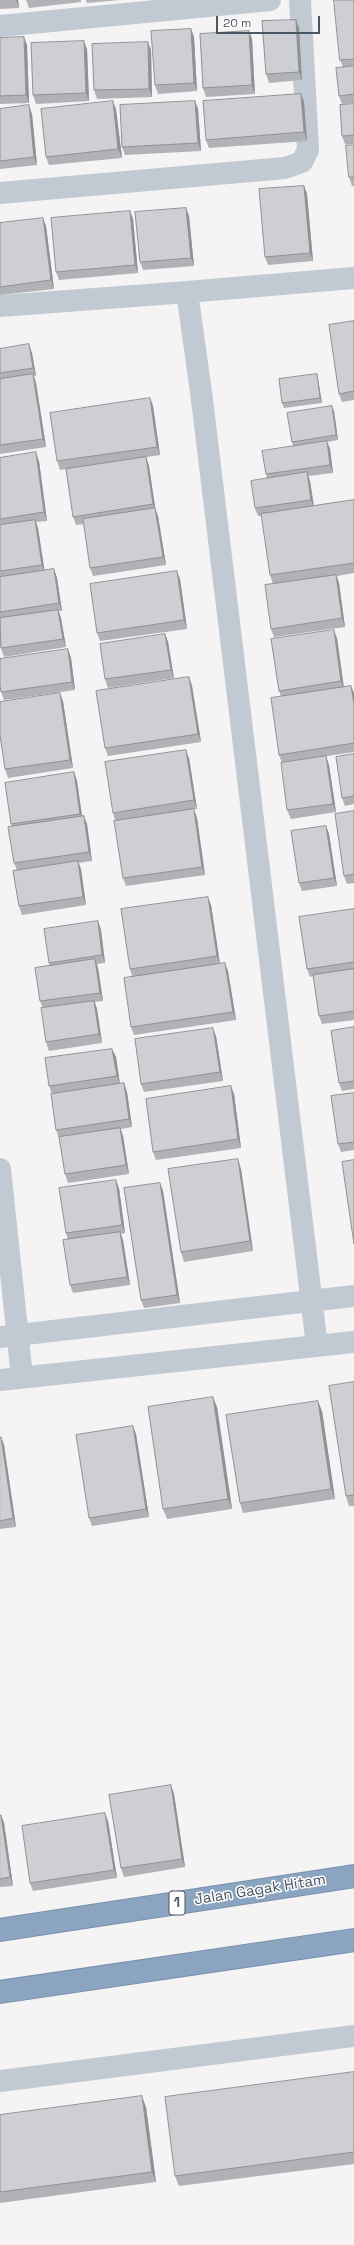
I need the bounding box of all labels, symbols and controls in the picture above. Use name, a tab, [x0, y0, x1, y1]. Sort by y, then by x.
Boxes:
scale bar	[218, 8, 322, 34]
text: 20 m	[223, 15, 251, 31]
street label: Jalan Gagak Hitam	[193, 1871, 327, 1909]
road number: 1	[169, 1891, 185, 1915]

